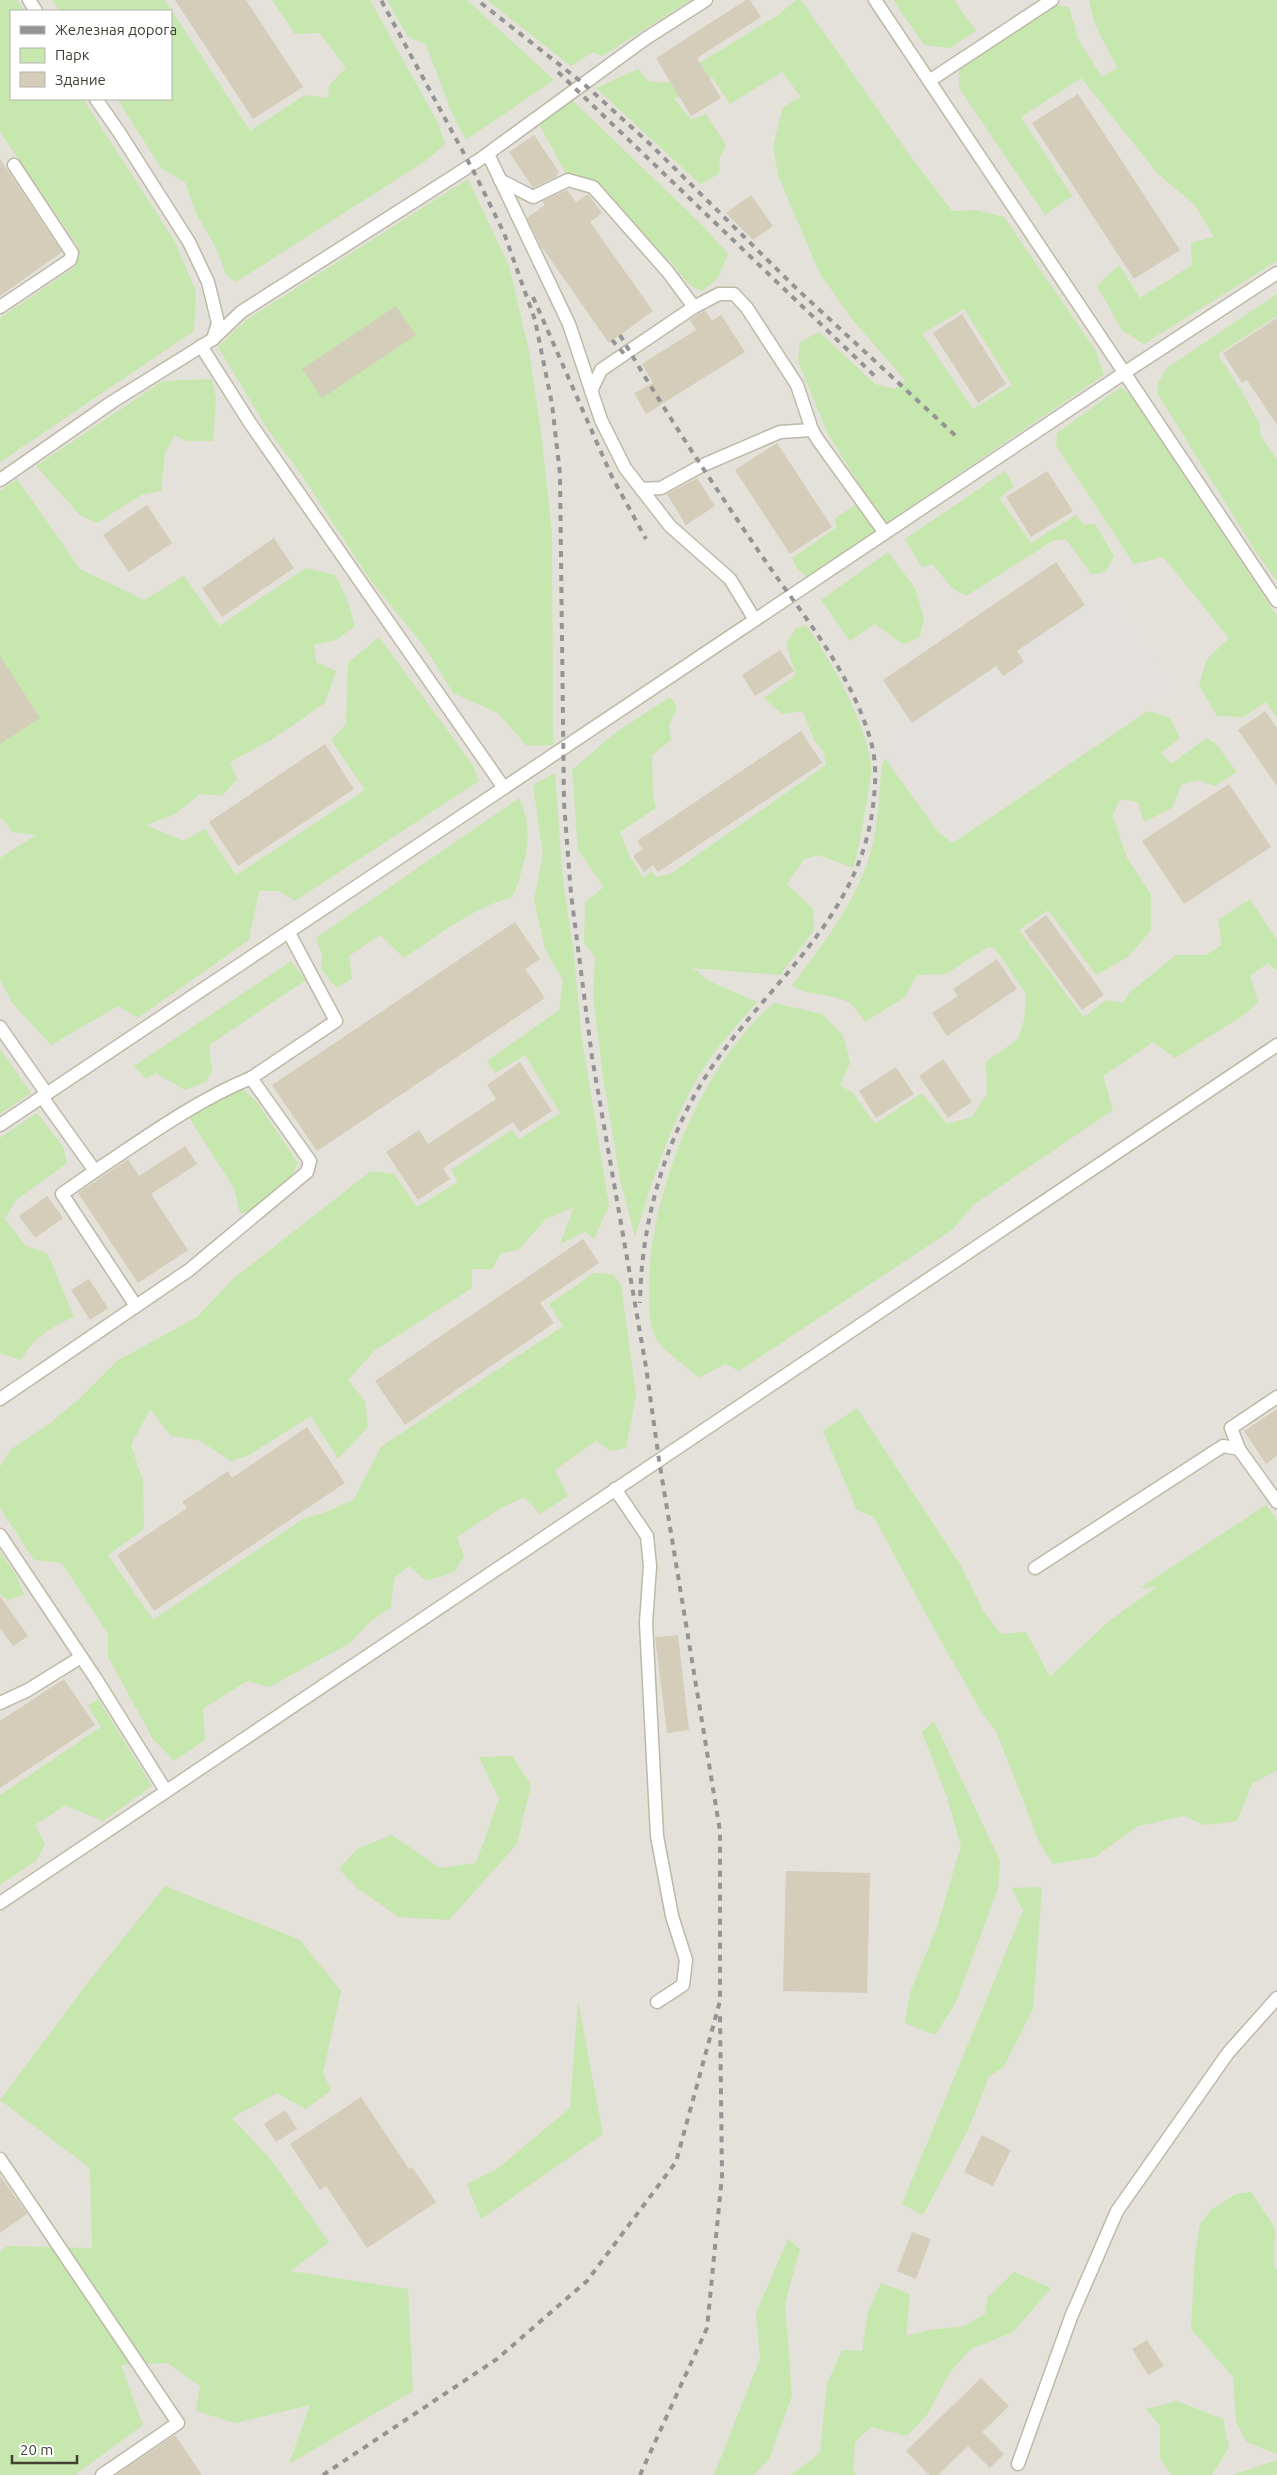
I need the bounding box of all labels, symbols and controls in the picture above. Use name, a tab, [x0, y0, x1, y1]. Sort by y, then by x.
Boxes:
legend	[10, 10, 172, 100]
text: Железная дорога	[55, 21, 177, 38]
text: Парк	[55, 46, 90, 63]
text: Здание	[55, 71, 106, 88]
scale bar	[12, 2432, 78, 2464]
text: 20 m	[20, 2441, 53, 2458]

